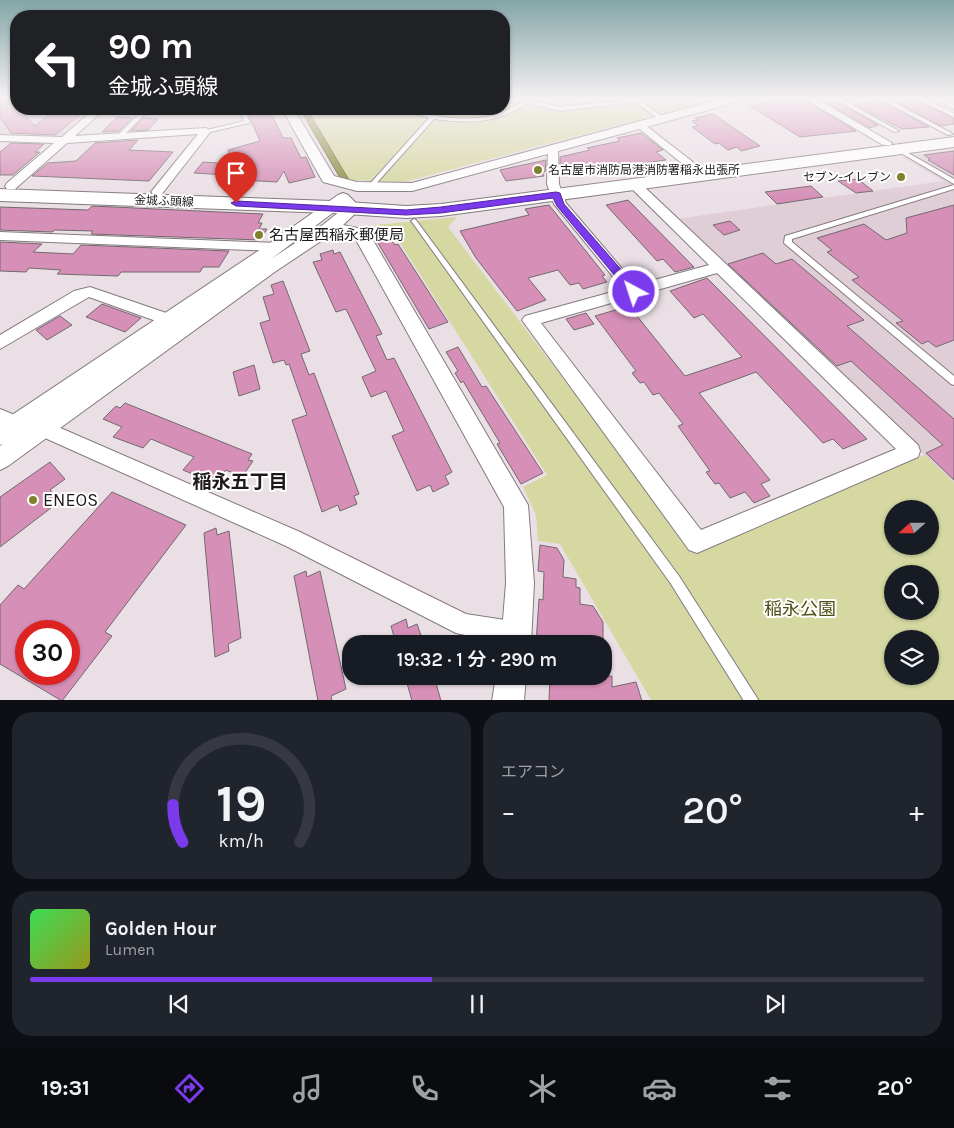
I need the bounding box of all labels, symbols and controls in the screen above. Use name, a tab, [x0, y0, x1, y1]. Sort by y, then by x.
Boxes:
text: 90 m	[108, 26, 194, 67]
icon: left	[25, 30, 90, 95]
text: 金城ふ頭線	[108, 74, 218, 100]
pin	[215, 152, 257, 203]
icon: arrive	[222, 159, 250, 187]
place label: 名古屋市消防局港消防署稲永出張所	[548, 163, 740, 177]
marker: 名古屋市消防局港消防署稲永出張所	[532, 164, 544, 176]
place label: セブン-イレブン	[803, 170, 891, 184]
marker: セブン-イレブン	[895, 171, 907, 183]
street label: 金城ふ頭線	[134, 193, 194, 209]
place label: 名古屋西稲永郵便局	[269, 226, 404, 244]
marker: 名古屋西稲永郵便局	[253, 229, 265, 241]
position arrow	[607, 265, 659, 317]
district label: 稲永五丁目	[192, 471, 288, 493]
place label: ENEOS	[43, 489, 98, 511]
marker: ENEOS	[27, 494, 39, 506]
north arrow	[884, 500, 939, 555]
map controls	[884, 500, 939, 685]
button: search	[884, 565, 939, 620]
park label: 稲永公園	[764, 598, 836, 620]
speed limit sign: 30	[15, 620, 80, 685]
button: layers	[884, 630, 939, 685]
text: 19:32 · 1 分 · 290 m	[397, 649, 557, 671]
text: エアコン	[501, 762, 565, 781]
text: 19	[216, 773, 267, 834]
text: 20°	[682, 788, 743, 833]
text: −	[501, 795, 516, 828]
text: +	[909, 795, 924, 828]
text: km/h	[219, 831, 264, 852]
text: Golden Hour	[105, 918, 216, 940]
text: Lumen	[105, 940, 155, 959]
icon: previous	[165, 990, 193, 1018]
icon: pause	[463, 990, 491, 1018]
icon: next	[761, 990, 789, 1018]
icon: directions	[172, 1071, 207, 1106]
icon: music	[290, 1071, 325, 1106]
icon: phone	[407, 1071, 442, 1106]
icon: climate	[525, 1071, 560, 1106]
icon: car	[642, 1071, 677, 1106]
icon: filters	[760, 1071, 795, 1106]
text: 19:31	[41, 1075, 90, 1101]
text: 20°	[877, 1075, 913, 1101]

